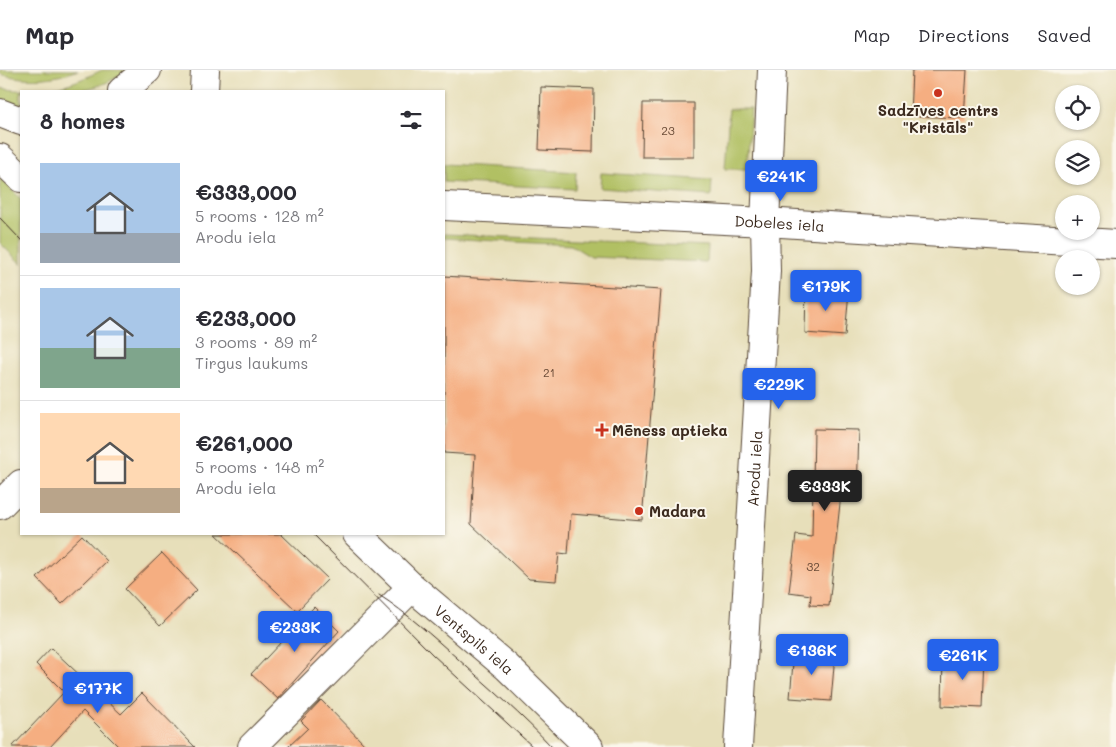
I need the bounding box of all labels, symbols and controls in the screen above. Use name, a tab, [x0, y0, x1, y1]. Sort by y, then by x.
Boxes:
text: Map	[25, 19, 74, 50]
text: Map	[853, 23, 890, 47]
text: Directions	[918, 23, 1010, 47]
text: Saved	[1038, 23, 1091, 47]
map controls	[1055, 85, 1100, 295]
button: locate	[1055, 85, 1100, 130]
marker: Sadzīves centrs "Kristāls"	[932, 87, 944, 99]
place label: Sadzīves centrs "Kristāls"	[878, 100, 998, 137]
icon: filters	[397, 106, 425, 134]
text: 8 homes	[40, 107, 125, 134]
house number: 23	[661, 122, 675, 138]
button: layers	[1055, 140, 1100, 185]
pin: €241K	[746, 160, 816, 202]
text: €241K	[756, 165, 806, 186]
text: €333,000	[195, 178, 297, 205]
icon: home	[80, 183, 140, 243]
button: +	[1055, 195, 1100, 240]
text: 5 rooms · 128 m²	[195, 205, 324, 226]
street label: Dobeles iela	[734, 210, 825, 236]
text: Arodu iela	[195, 226, 276, 247]
button: −	[1055, 250, 1100, 295]
pin: €179K	[791, 270, 861, 312]
text: €179K	[801, 275, 851, 296]
text: €233,000	[195, 304, 296, 331]
icon: home	[80, 308, 140, 368]
text: 3 rooms · 89 m²	[195, 331, 317, 352]
text: Tirgus laukums	[195, 352, 308, 373]
house number: 21	[543, 364, 555, 380]
pin: €229K	[744, 368, 814, 410]
text: €229K	[753, 373, 805, 394]
place label: Mēness aptieka	[612, 420, 728, 440]
marker: Mēness aptieka	[596, 424, 608, 436]
text: €261,000	[195, 429, 293, 456]
street label: Arodu iela	[742, 430, 767, 507]
icon: home	[80, 433, 140, 493]
text: 5 rooms · 148 m²	[195, 456, 324, 477]
pin: €333K	[790, 470, 860, 512]
text: €333K	[799, 475, 851, 496]
text: Arodu iela	[195, 477, 276, 498]
place label: Madara	[649, 501, 706, 521]
marker: Madara	[633, 505, 645, 517]
house number: 32	[806, 558, 820, 574]
street label: Ventspils iela	[431, 600, 519, 679]
pin: €233K	[260, 610, 330, 653]
text: €233K	[269, 616, 321, 637]
pin: €136K	[777, 634, 847, 676]
pin: €261K	[928, 638, 998, 681]
text: €136K	[787, 639, 837, 660]
text: €261K	[938, 644, 988, 665]
pin: €177K	[63, 672, 133, 714]
text: €177K	[74, 677, 122, 698]

